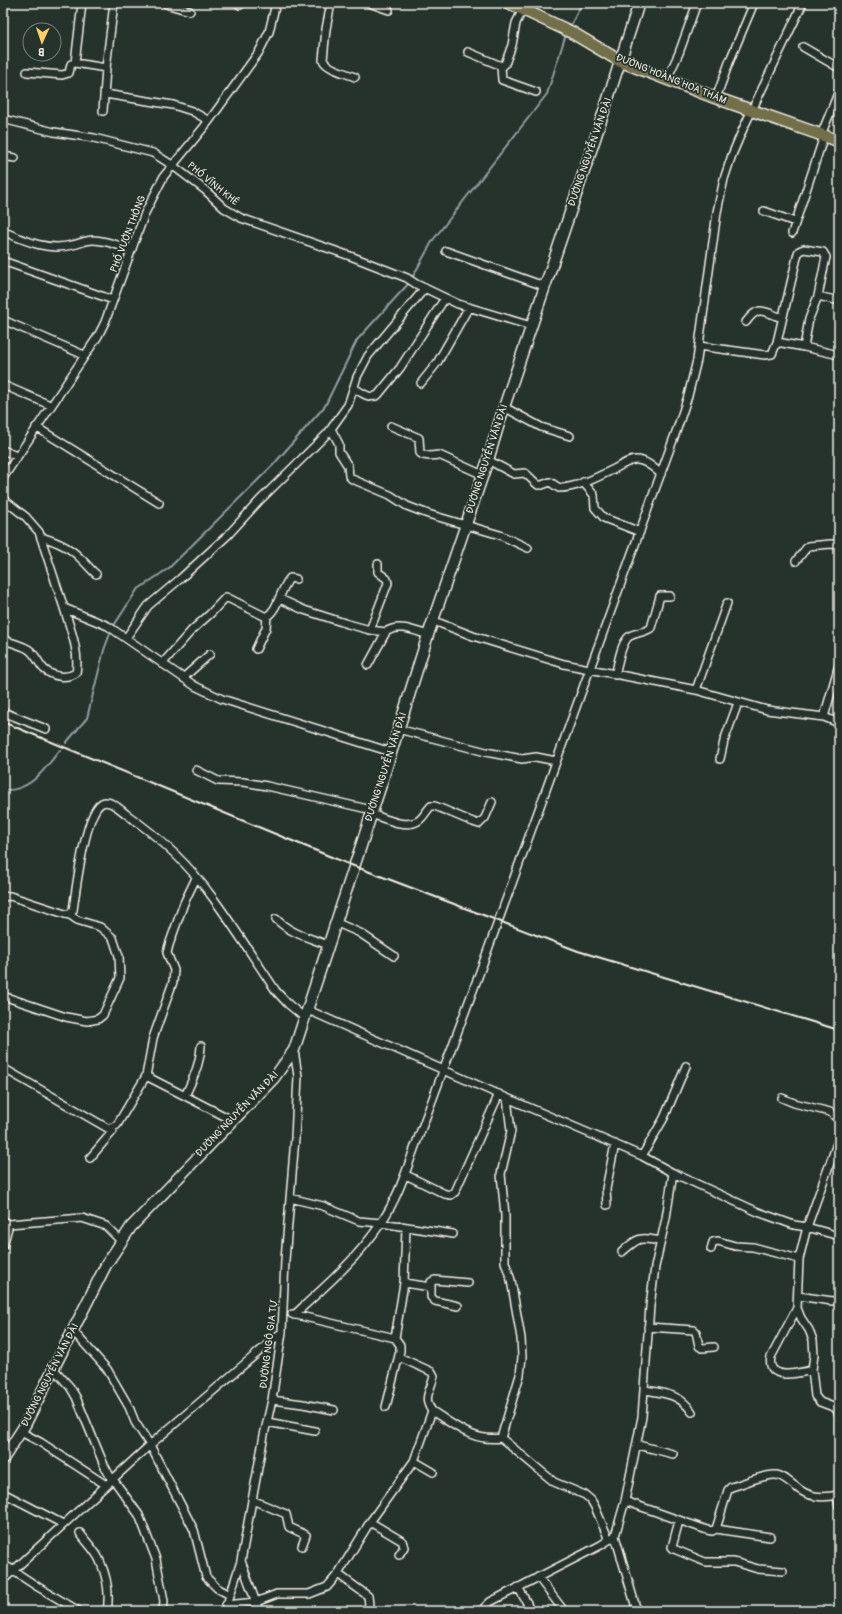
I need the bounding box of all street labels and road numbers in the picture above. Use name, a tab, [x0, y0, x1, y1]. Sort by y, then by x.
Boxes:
street label: ĐƯỜNG HOÀNG HOA THÁM	[614, 50, 728, 107]
street label: ĐƯỜNG NGUYỄN VĂN ĐÀI	[563, 95, 614, 208]
street label: PHỐ VĨNH KHÊ	[185, 157, 243, 208]
street label: PHỐ VƯỜN THÔNG	[105, 192, 148, 274]
street label: ĐƯỜNG NGUYỄN VĂN ĐÀI	[461, 402, 510, 515]
street label: ĐƯỜNG NGUYỄN VĂN ĐÀI	[360, 710, 409, 823]
street label: ĐƯỜNG NGUYỄN VĂN ĐÀI	[191, 1067, 281, 1159]
street label: ĐƯỜNG NGÔ GIA TỰ	[257, 1299, 280, 1389]
street label: ĐƯỜNG NGUYỄN VĂN ĐÀI	[16, 1320, 81, 1429]

